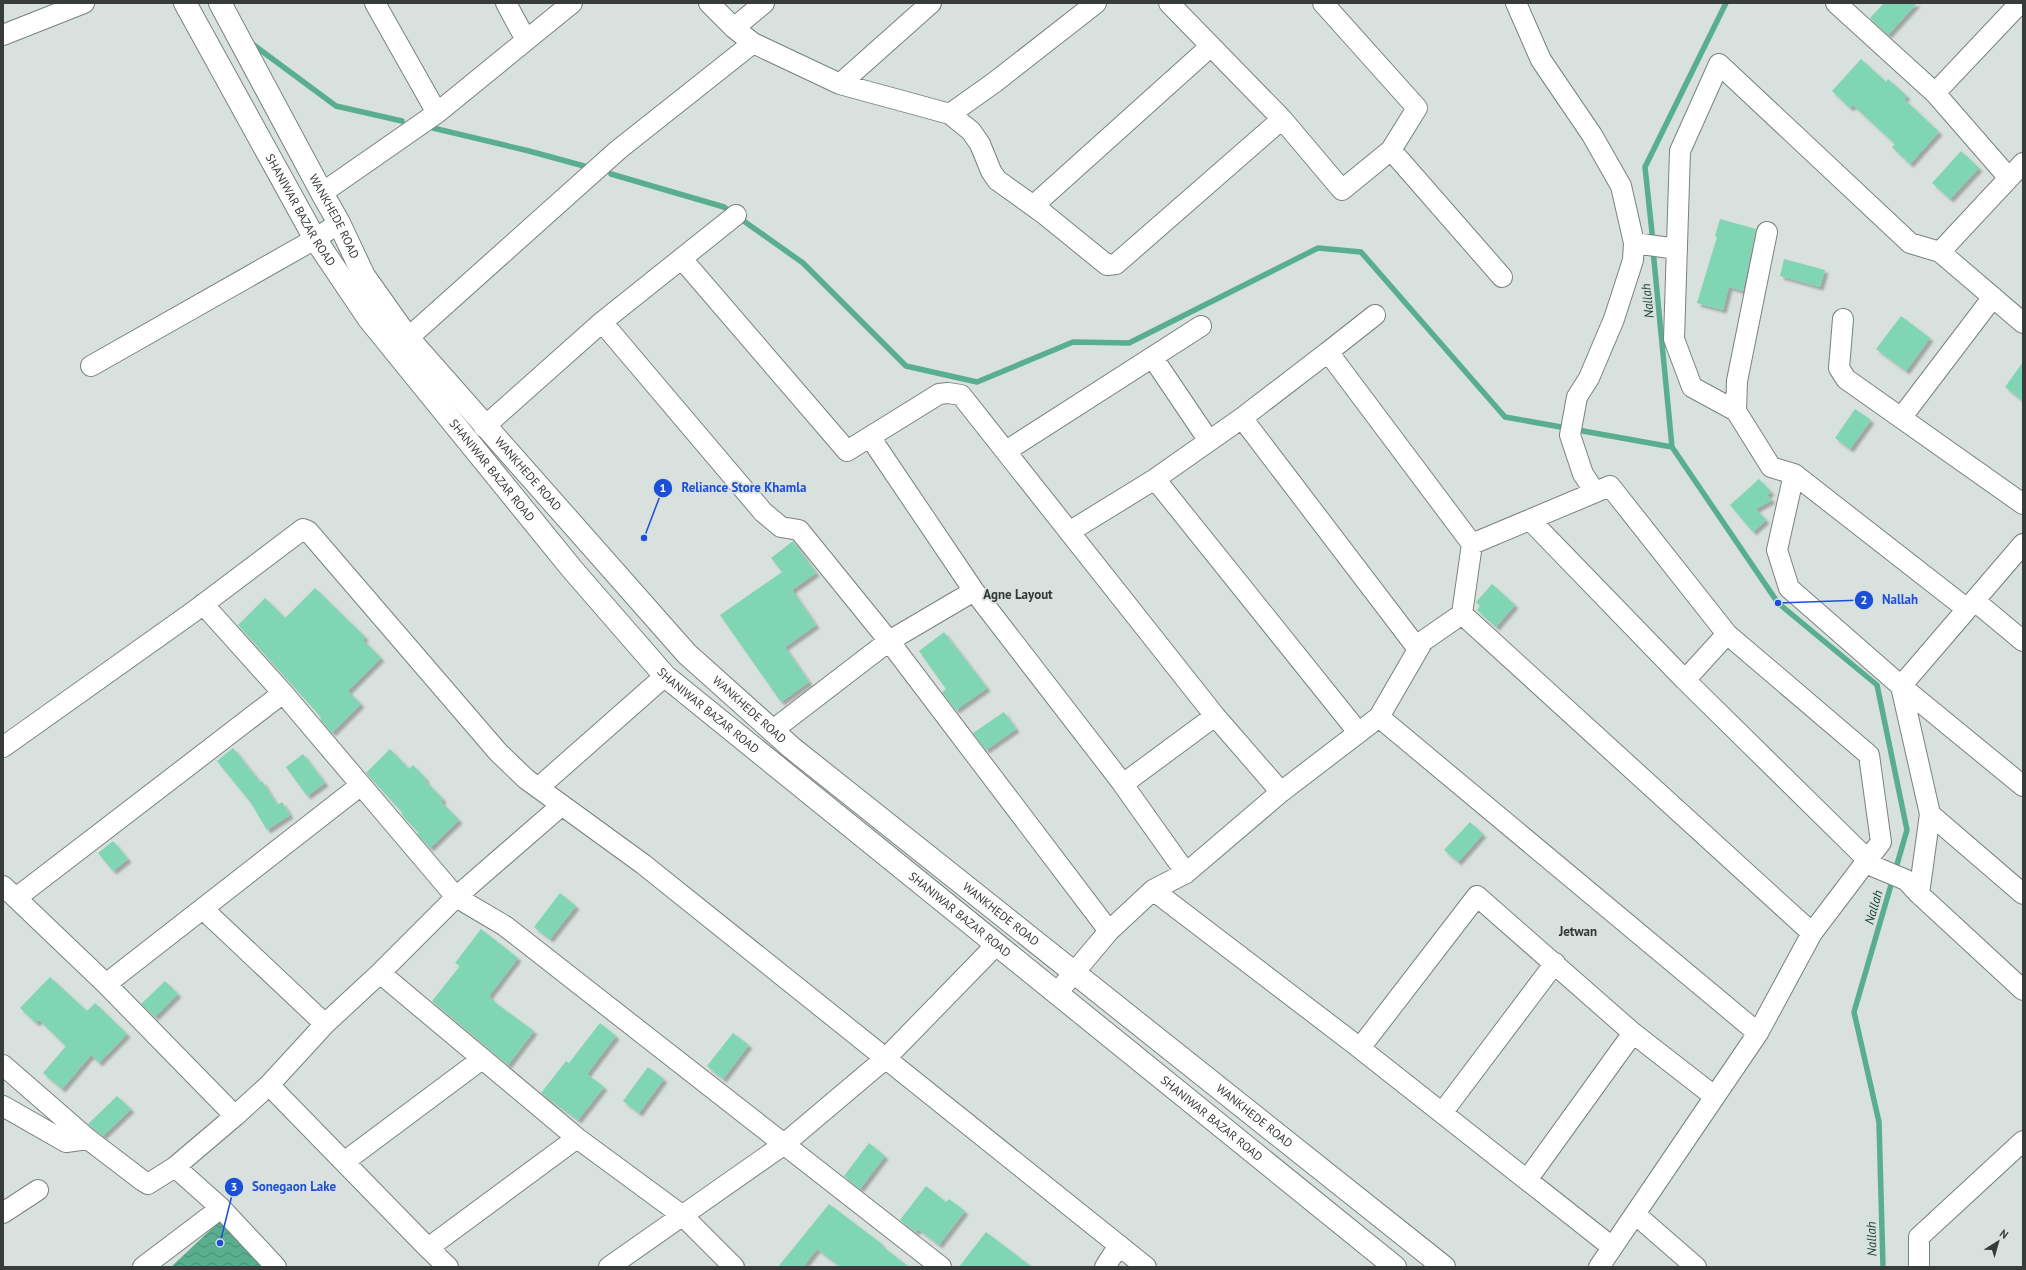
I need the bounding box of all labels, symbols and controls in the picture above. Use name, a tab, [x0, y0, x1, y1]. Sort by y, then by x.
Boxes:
street label: SHANIWAR BAZAR ROAD	[263, 151, 339, 269]
street label: WANKHEDE ROAD	[306, 171, 363, 261]
water label: Nallah	[1637, 283, 1658, 319]
street label: SHANIWAR BAZAR ROAD	[446, 416, 538, 524]
street label: WANKHEDE ROAD	[492, 434, 565, 514]
callout: Reliance Store Khamla	[653, 475, 815, 500]
text: Reliance Store Khamla	[681, 479, 807, 496]
text: 1	[660, 480, 666, 495]
district label: Agne Layout	[983, 586, 1053, 603]
callout: Nallah	[1854, 587, 1926, 612]
text: Nallah	[1882, 591, 1918, 608]
text: 2	[1861, 592, 1867, 607]
street label: SHANIWAR BAZAR ROAD	[654, 664, 762, 756]
street label: WANKHEDE ROAD	[710, 673, 790, 746]
street label: SHANIWAR BAZAR ROAD	[906, 868, 1014, 960]
street label: WANKHEDE ROAD	[960, 879, 1042, 949]
water label: Nallah	[1860, 888, 1886, 926]
district label: Jetwan	[1558, 923, 1597, 940]
street label: SHANIWAR BAZAR ROAD	[1158, 1072, 1266, 1164]
street label: WANKHEDE ROAD	[1213, 1081, 1296, 1151]
callout: Sonegaon Lake	[224, 1174, 344, 1199]
text: Sonegaon Lake	[252, 1178, 337, 1195]
text: 3	[231, 1179, 237, 1194]
water label: Nallah	[1862, 1221, 1881, 1257]
north arrow	[1978, 1222, 2018, 1262]
text: N	[1997, 1226, 2011, 1242]

